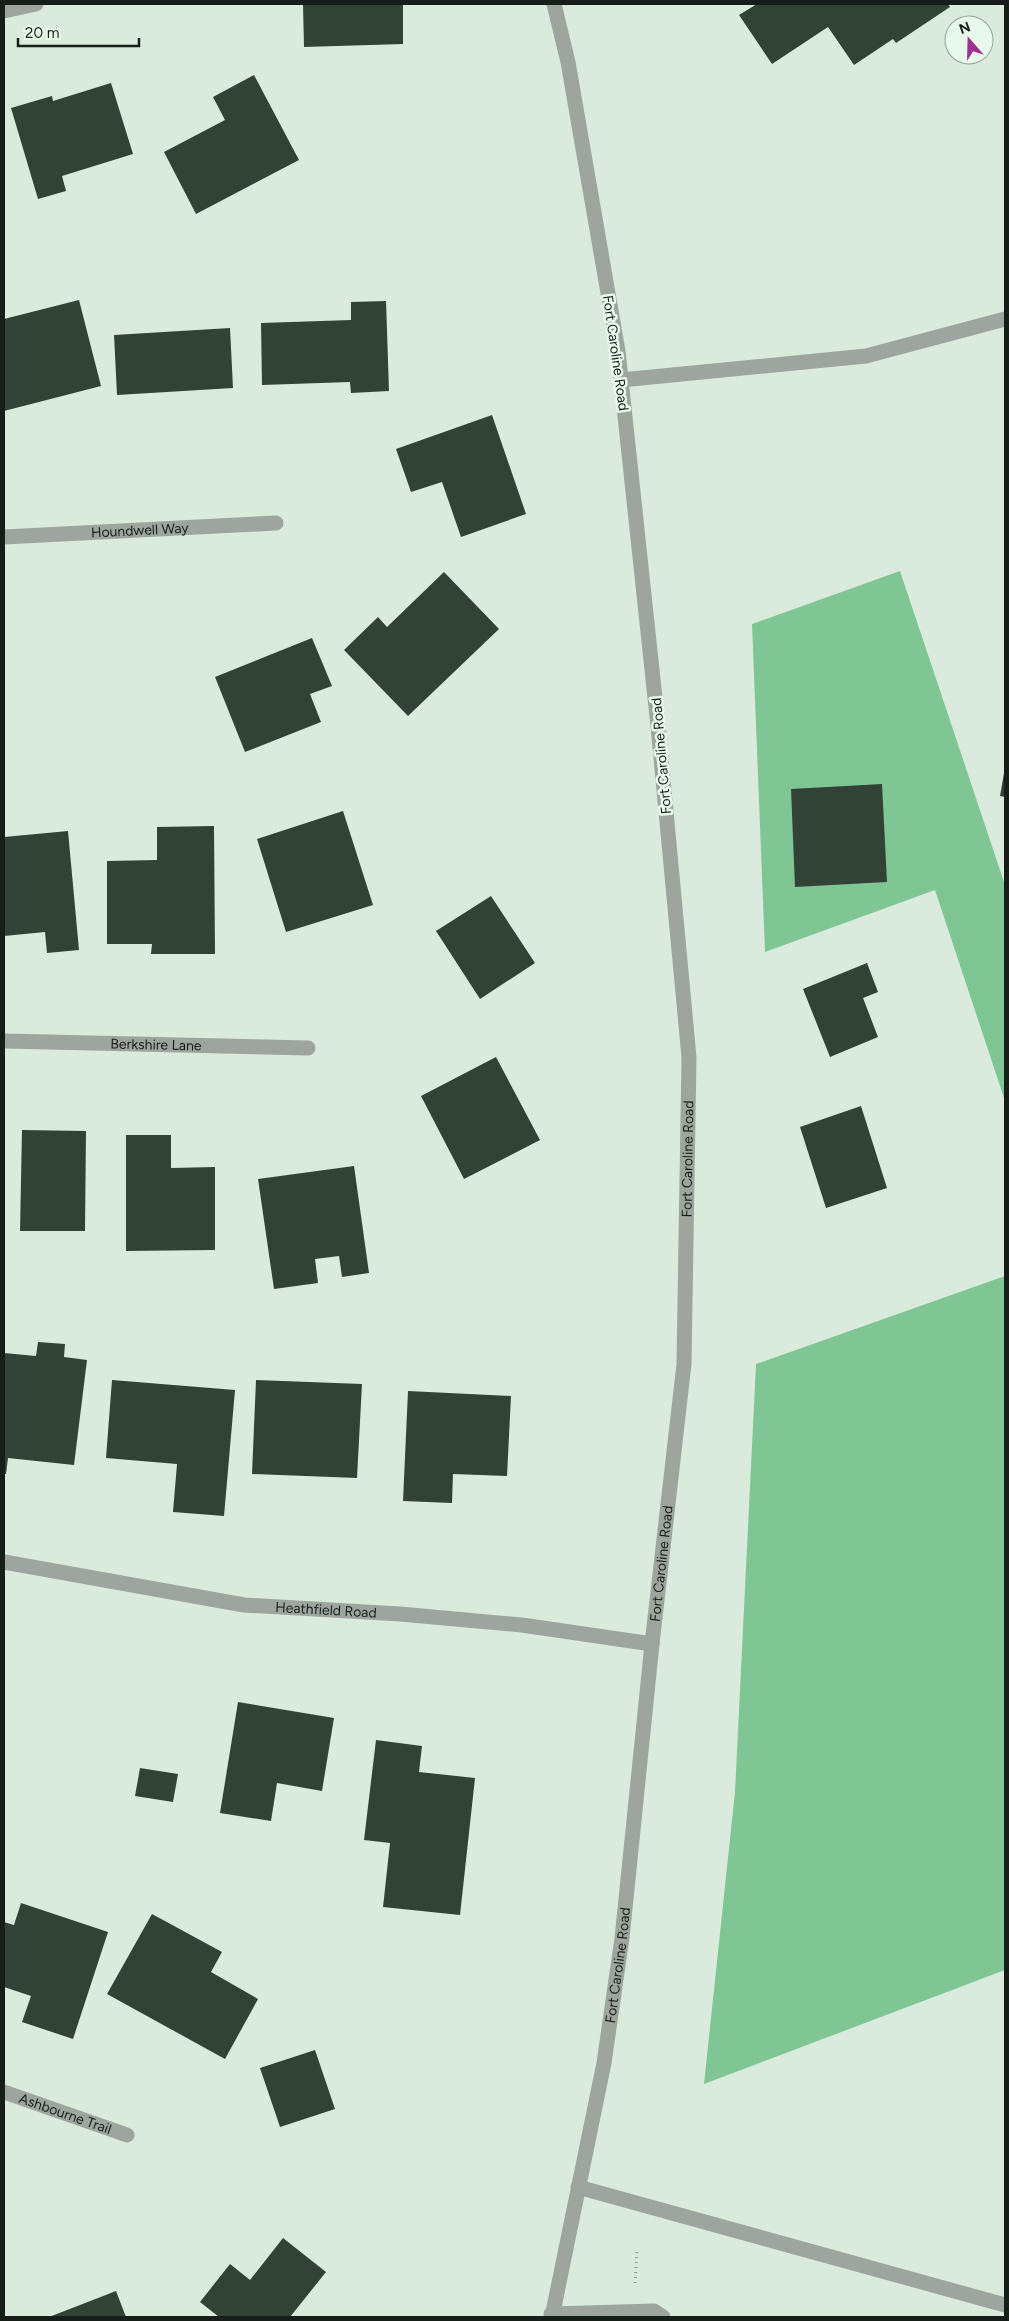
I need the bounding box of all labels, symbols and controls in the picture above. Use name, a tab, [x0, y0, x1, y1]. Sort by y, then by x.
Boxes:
scale bar	[18, 15, 139, 47]
north arrow	[944, 15, 994, 65]
text: N	[957, 18, 973, 38]
text: 20 m	[25, 24, 59, 42]
street label: Fort Caroline Road	[599, 294, 632, 412]
street label: Houndwell Way	[91, 519, 190, 542]
street label: Fort Caroline Road	[648, 697, 675, 815]
street label: Berkshire Lane	[110, 1035, 202, 1055]
street label: Fort Caroline Road	[678, 1100, 697, 1217]
street label: Fort Caroline Road	[647, 1505, 677, 1623]
street label: Heathfield Road	[275, 1599, 377, 1622]
street label: Fort Caroline Road	[602, 1907, 634, 2024]
street label: Ashbourne Trail	[17, 2090, 114, 2138]

